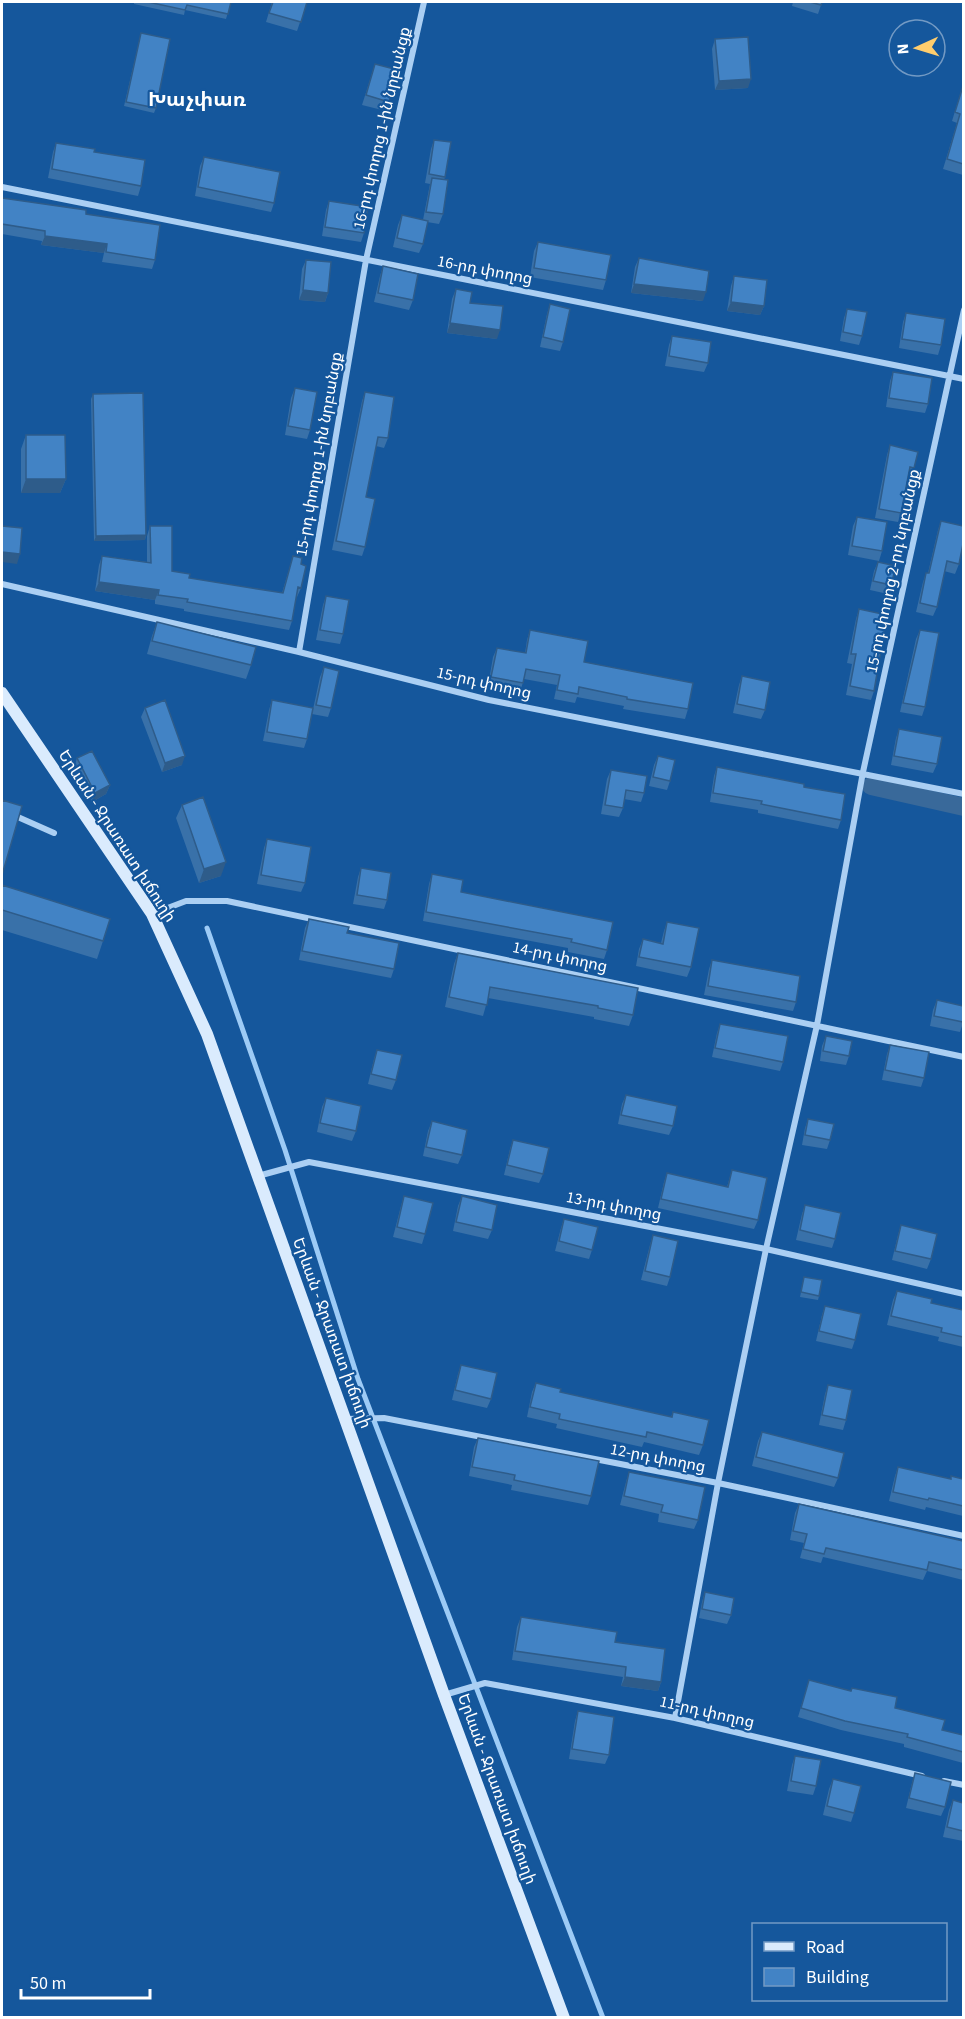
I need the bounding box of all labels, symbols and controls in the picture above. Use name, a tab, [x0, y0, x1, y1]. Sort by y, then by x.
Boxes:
north arrow	[887, 18, 947, 78]
street label: 16-րդ փողոց 1-ին նրբանցք	[348, 25, 416, 231]
text: N	[892, 43, 914, 55]
district label: Խաչփառ	[148, 86, 247, 114]
street label: 16-րդ փողոց	[435, 250, 535, 290]
street label: 15-րդ փողոց 1-ին նրբանցք	[290, 350, 348, 558]
street label: 15-րդ փողոց 2-րդ նրբանցք	[861, 467, 925, 675]
street label: 15-րդ փողոց	[434, 661, 534, 705]
street label: Երևան - Ջրառատ խճուղի	[53, 745, 181, 927]
street label: 14-րդ փողոց	[510, 936, 610, 978]
street label: 13-րդ փողոց	[564, 1186, 664, 1226]
street label: Երևան - Ջրառատ խճուղի	[287, 1234, 377, 1432]
street label: 12-րդ փողոց	[608, 1438, 708, 1478]
street label: Երևան - Ջրառատ խճուղի	[452, 1690, 542, 1888]
street label: 11-րդ փողոց	[657, 1690, 757, 1734]
legend	[752, 1923, 947, 2001]
text: Road	[806, 1935, 845, 1960]
scale bar	[21, 1962, 150, 2000]
text: Building	[806, 1965, 869, 1990]
text: 50 m	[30, 1971, 66, 1996]

